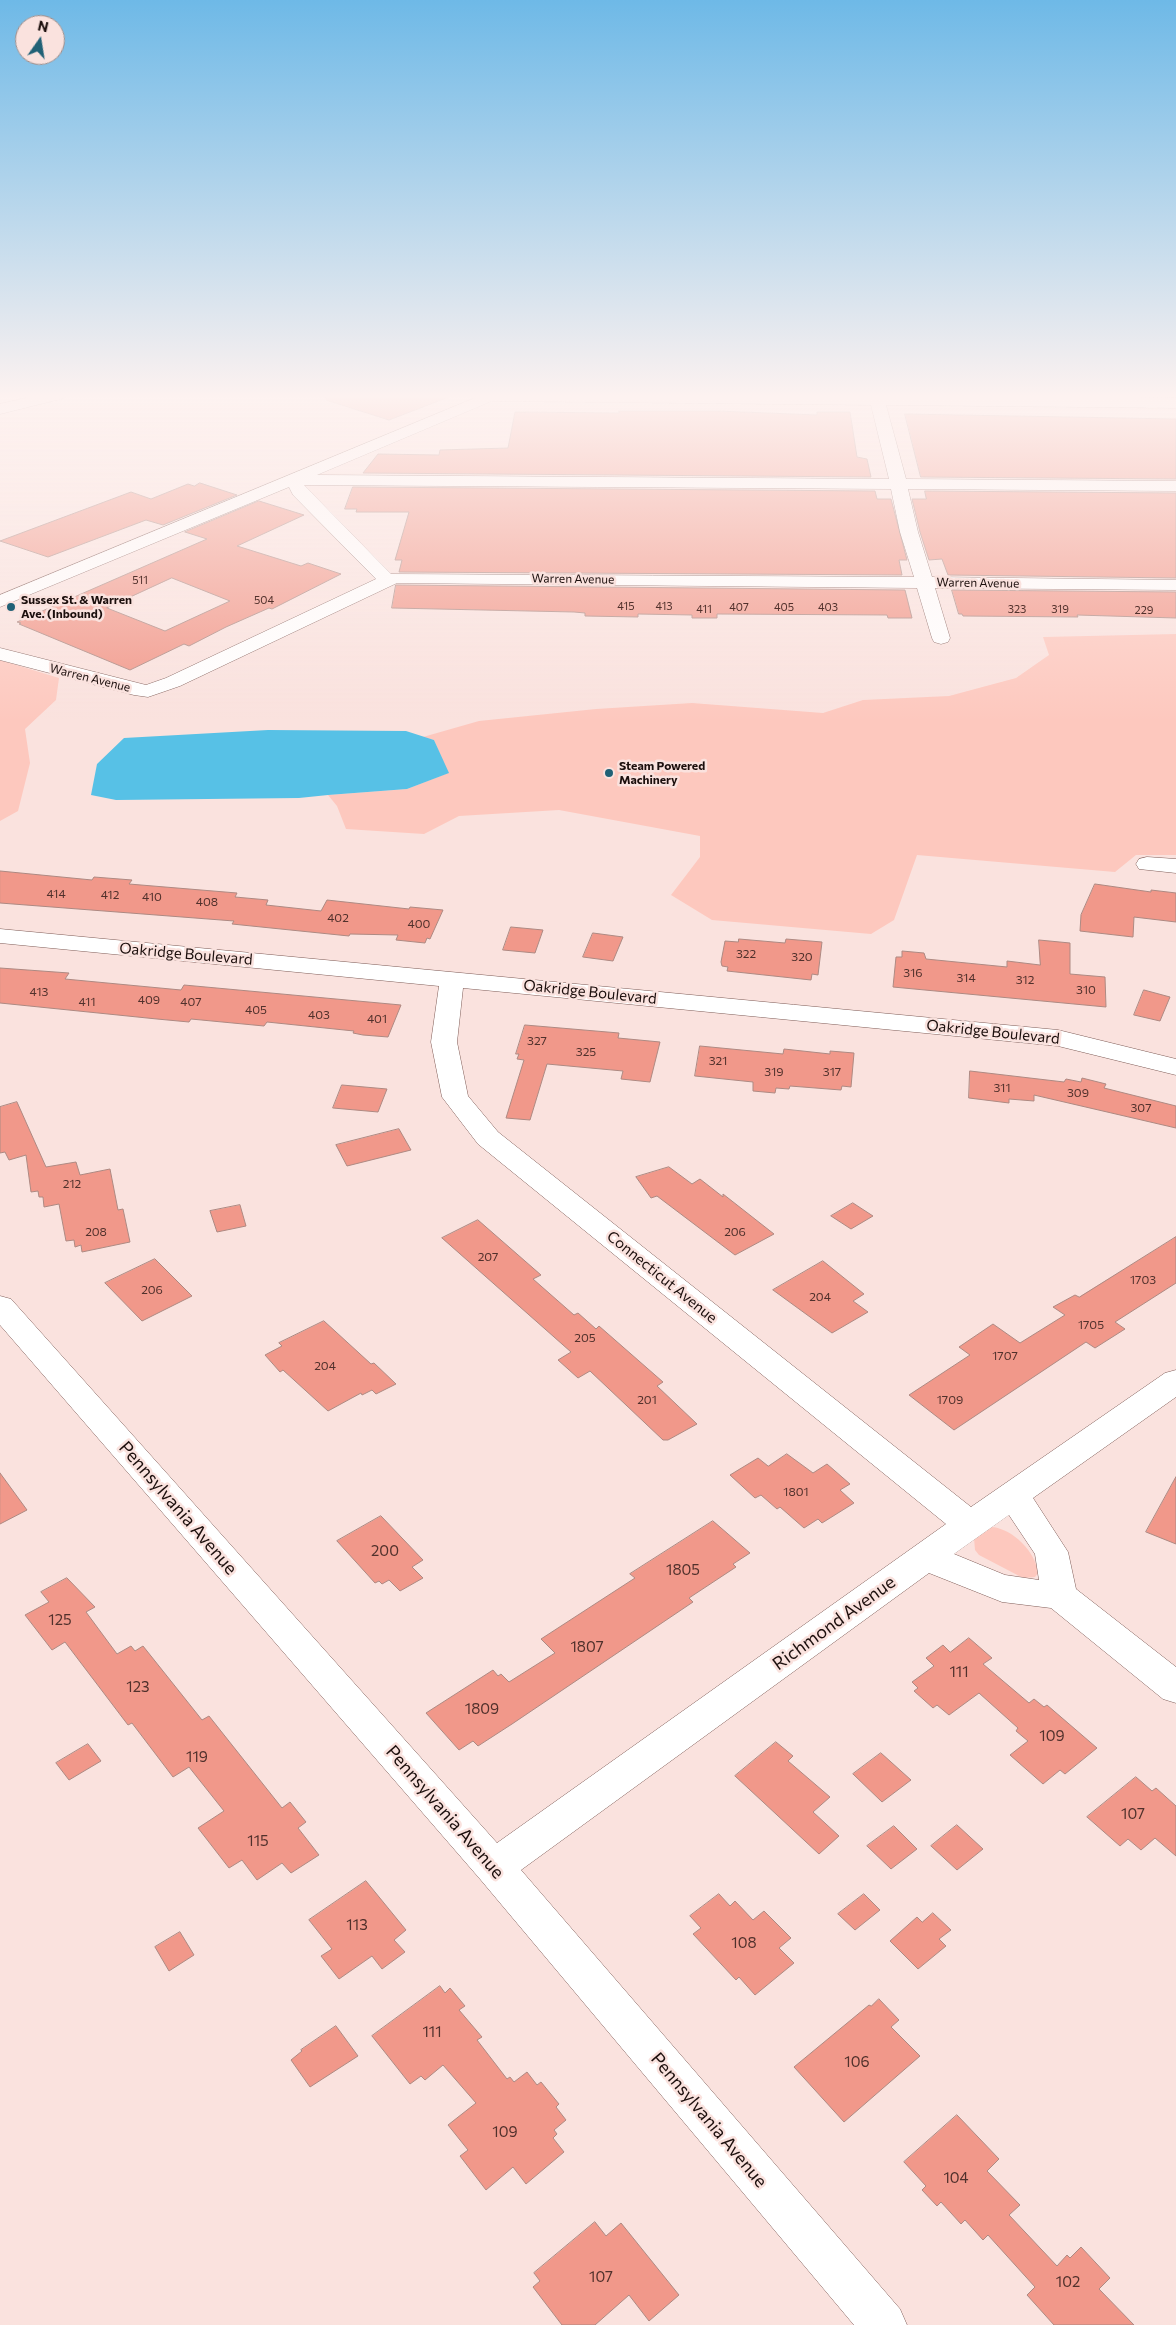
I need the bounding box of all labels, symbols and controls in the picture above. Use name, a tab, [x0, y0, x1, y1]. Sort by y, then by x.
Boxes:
north arrow	[15, 15, 65, 65]
text: N	[36, 16, 50, 35]
street label: Warren Avenue	[531, 571, 615, 587]
house number: 511	[132, 573, 148, 587]
street label: Warren Avenue	[936, 575, 1020, 591]
place label: Sussex St. & Warren Ave. (Inbound)	[21, 593, 132, 621]
house number: 504	[254, 593, 274, 607]
house number: 415	[617, 599, 635, 613]
house number: 413	[655, 599, 673, 613]
house number: 407	[729, 600, 749, 614]
house number: 405	[774, 600, 794, 614]
house number: 403	[818, 600, 838, 614]
marker: Sussex St. & Warren Ave. (Inbound)	[5, 601, 17, 613]
house number: 411	[696, 602, 712, 616]
house number: 323	[1008, 602, 1026, 616]
house number: 319	[1051, 602, 1069, 616]
house number: 229	[1135, 603, 1153, 617]
street label: Warren Avenue	[48, 661, 132, 695]
place label: Steam Powered Machinery	[619, 759, 705, 787]
marker: Steam Powered Machinery	[603, 767, 615, 779]
house number: 414	[46, 887, 66, 901]
house number: 412	[101, 888, 119, 902]
house number: 410	[142, 890, 162, 904]
house number: 408	[196, 895, 218, 909]
house number: 402	[327, 911, 349, 925]
house number: 400	[408, 917, 430, 931]
street label: Oakridge Boulevard	[119, 939, 253, 969]
house number: 322	[736, 947, 756, 961]
house number: 320	[791, 950, 813, 964]
house number: 316	[903, 966, 923, 980]
house number: 314	[956, 971, 976, 985]
house number: 312	[1016, 973, 1034, 987]
street label: Oakridge Boulevard	[523, 976, 657, 1008]
house number: 310	[1076, 983, 1096, 997]
house number: 413	[30, 985, 48, 999]
house number: 409	[138, 993, 160, 1007]
house number: 411	[78, 995, 96, 1009]
house number: 407	[180, 995, 202, 1009]
house number: 405	[245, 1003, 267, 1017]
house number: 403	[308, 1008, 330, 1022]
house number: 401	[367, 1012, 387, 1026]
street label: Oakridge Boulevard	[926, 1016, 1060, 1048]
house number: 327	[527, 1034, 547, 1048]
house number: 325	[576, 1045, 596, 1059]
house number: 321	[709, 1054, 727, 1068]
house number: 319	[764, 1065, 784, 1079]
house number: 317	[823, 1065, 841, 1079]
house number: 311	[993, 1081, 1011, 1095]
house number: 309	[1067, 1086, 1089, 1100]
house number: 307	[1131, 1101, 1151, 1115]
house number: 212	[63, 1177, 81, 1191]
house number: 208	[85, 1225, 107, 1239]
house number: 206	[724, 1225, 746, 1239]
street label: Connecticut Avenue	[603, 1227, 721, 1327]
house number: 207	[478, 1250, 498, 1264]
house number: 1703	[1130, 1273, 1156, 1287]
house number: 206	[141, 1283, 163, 1297]
house number: 204	[809, 1290, 831, 1304]
house number: 1705	[1078, 1318, 1104, 1332]
house number: 205	[574, 1331, 596, 1345]
house number: 1707	[992, 1349, 1018, 1363]
house number: 204	[314, 1359, 336, 1373]
house number: 201	[637, 1393, 657, 1407]
house number: 1709	[937, 1393, 963, 1407]
street label: Pennsylvania Avenue	[114, 1437, 242, 1579]
house number: 1801	[783, 1485, 809, 1499]
house number: 200	[371, 1542, 399, 1560]
house number: 1805	[666, 1561, 700, 1579]
street label: Richmond Avenue	[768, 1571, 900, 1675]
house number: 125	[48, 1611, 72, 1629]
house number: 1807	[570, 1638, 604, 1656]
house number: 111	[949, 1663, 969, 1681]
house number: 123	[126, 1678, 150, 1696]
house number: 1809	[465, 1700, 499, 1718]
house number: 109	[1039, 1727, 1065, 1745]
street label: Pennsylvania Avenue	[381, 1741, 509, 1883]
house number: 119	[186, 1748, 208, 1766]
house number: 107	[1121, 1805, 1145, 1823]
house number: 115	[247, 1832, 269, 1850]
house number: 113	[346, 1916, 368, 1934]
house number: 108	[731, 1934, 757, 1952]
house number: 111	[422, 2023, 442, 2041]
street label: Pennsylvania Avenue	[646, 2048, 772, 2192]
house number: 106	[844, 2053, 870, 2071]
house number: 109	[492, 2123, 518, 2141]
house number: 104	[943, 2169, 969, 2187]
house number: 107	[589, 2268, 613, 2286]
house number: 102	[1056, 2273, 1080, 2291]

